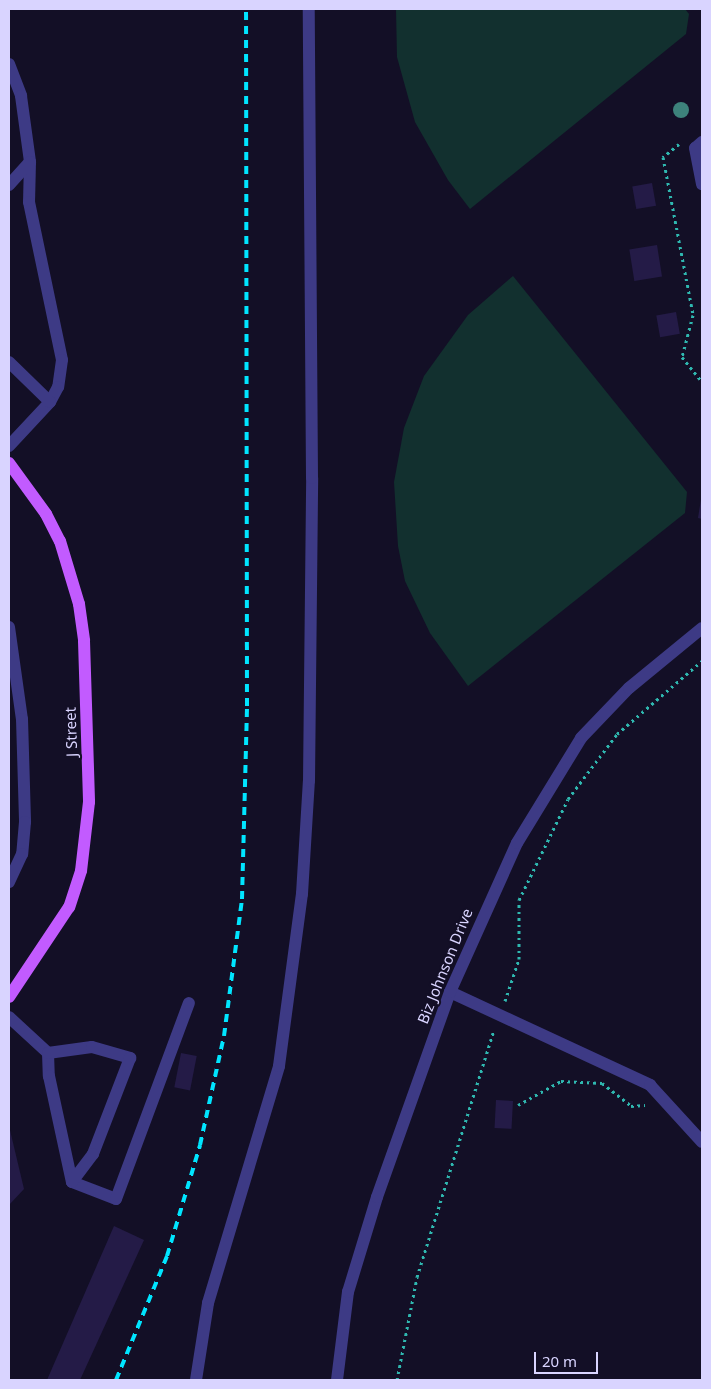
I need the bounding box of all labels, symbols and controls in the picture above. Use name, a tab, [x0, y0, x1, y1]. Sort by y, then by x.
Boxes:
street label: J Street	[61, 707, 81, 757]
street label: Biz Johnson Drive	[414, 906, 476, 1026]
scale bar	[536, 1342, 600, 1374]
text: 20 m	[542, 1351, 577, 1371]

